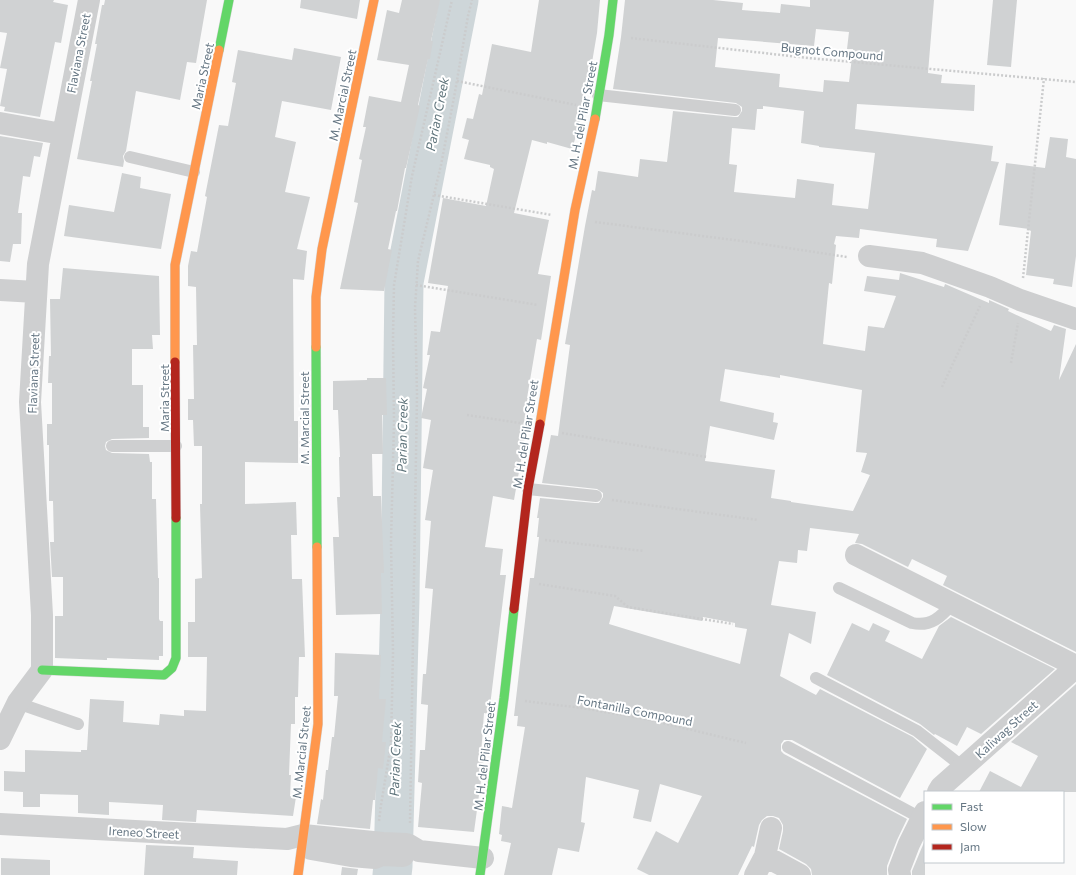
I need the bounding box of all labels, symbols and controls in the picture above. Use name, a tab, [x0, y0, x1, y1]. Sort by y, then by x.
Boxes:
street label: Flaviana Street	[63, 12, 93, 94]
street label: Bugnot Compound	[780, 40, 884, 62]
street label: Maria Street	[188, 41, 216, 111]
street label: M. Marcial Street	[325, 48, 359, 142]
street label: M. H. del Pilar Street	[565, 59, 599, 170]
water label: Parian Creek	[422, 75, 452, 152]
street label: Flaviana Street	[25, 332, 41, 414]
street label: Maria Street	[157, 364, 171, 432]
street label: M. Marcial Street	[297, 371, 311, 465]
street label: M. H. del Pilar Street	[509, 378, 541, 490]
water label: Parian Creek	[393, 396, 411, 473]
street label: Fontanilla Compound	[576, 692, 694, 728]
street label: Kaliwag Street	[972, 697, 1040, 761]
street label: M. H. del Pilar Street	[470, 700, 498, 812]
street label: M. Marcial Street	[289, 705, 313, 799]
water label: Parian Creek	[386, 720, 404, 797]
legend	[924, 791, 1064, 863]
text: Fast	[960, 799, 983, 813]
text: Slow	[960, 819, 987, 833]
street label: Ireneo Street	[108, 823, 180, 841]
text: Jam	[960, 839, 980, 854]

